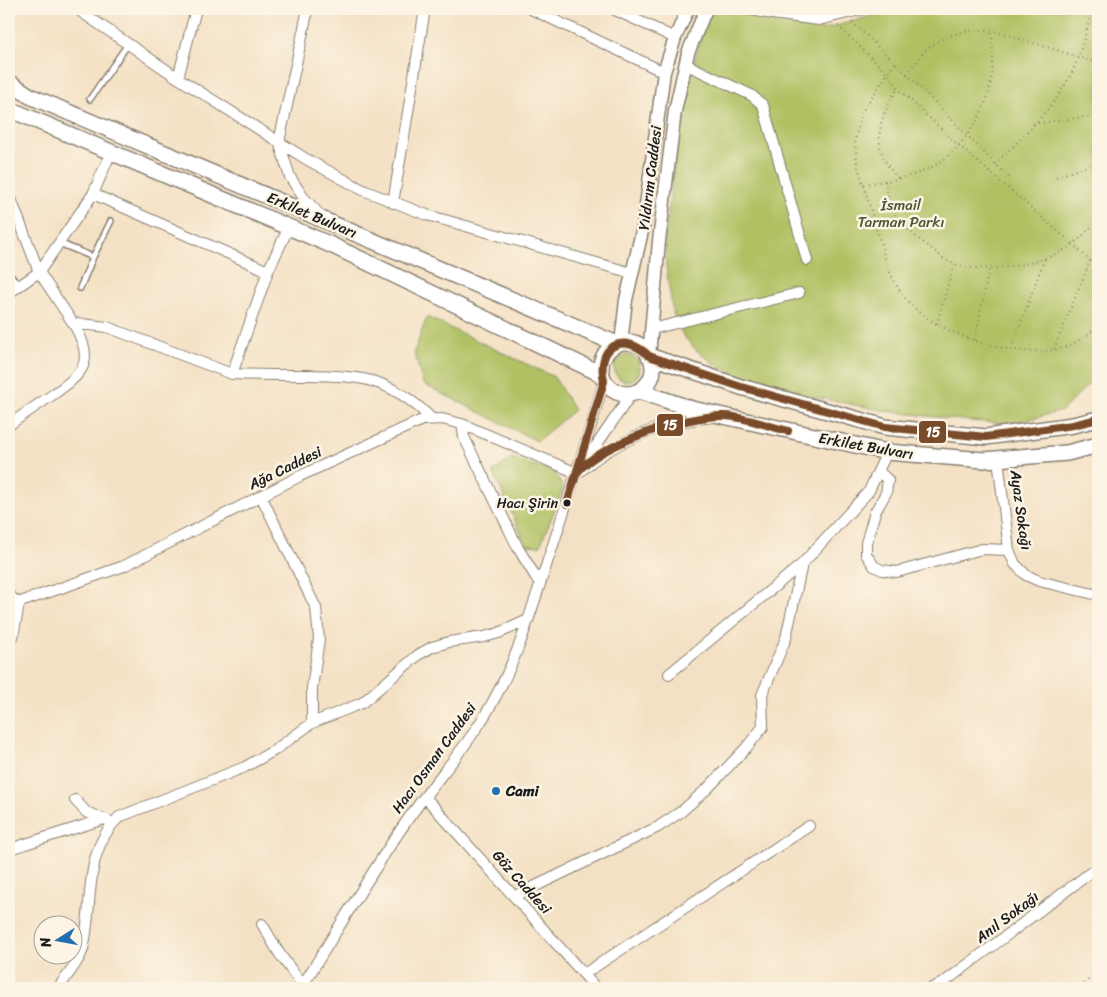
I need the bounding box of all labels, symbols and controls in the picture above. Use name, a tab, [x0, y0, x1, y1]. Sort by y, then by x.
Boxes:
street label: Yıldırım Caddesi	[631, 123, 669, 232]
street label: Erkilet Bulvarı	[263, 184, 361, 246]
park label: İsmail Tarman Parkı	[858, 192, 944, 235]
line badge: 15	[656, 413, 684, 437]
text: 15	[663, 413, 678, 438]
line badge: 15	[918, 420, 947, 444]
text: 15	[926, 420, 941, 445]
street label: Erkilet Bulvarı	[817, 425, 915, 467]
street label: Ağa Caddesi	[243, 439, 327, 497]
street label: Ayaz Sokağı	[1002, 467, 1039, 552]
place label: Hacı Şirin	[497, 491, 558, 516]
marker: Hacı Şirin	[562, 498, 572, 508]
street label: Hacı Osman Caddesi	[385, 696, 484, 819]
place label: Cami	[505, 778, 539, 804]
marker: Cami	[490, 785, 502, 797]
street label: Göz Caddesi	[486, 844, 559, 921]
street label: Anıl Sokağı	[969, 884, 1045, 950]
north arrow	[32, 914, 82, 964]
text: N	[32, 935, 59, 951]

